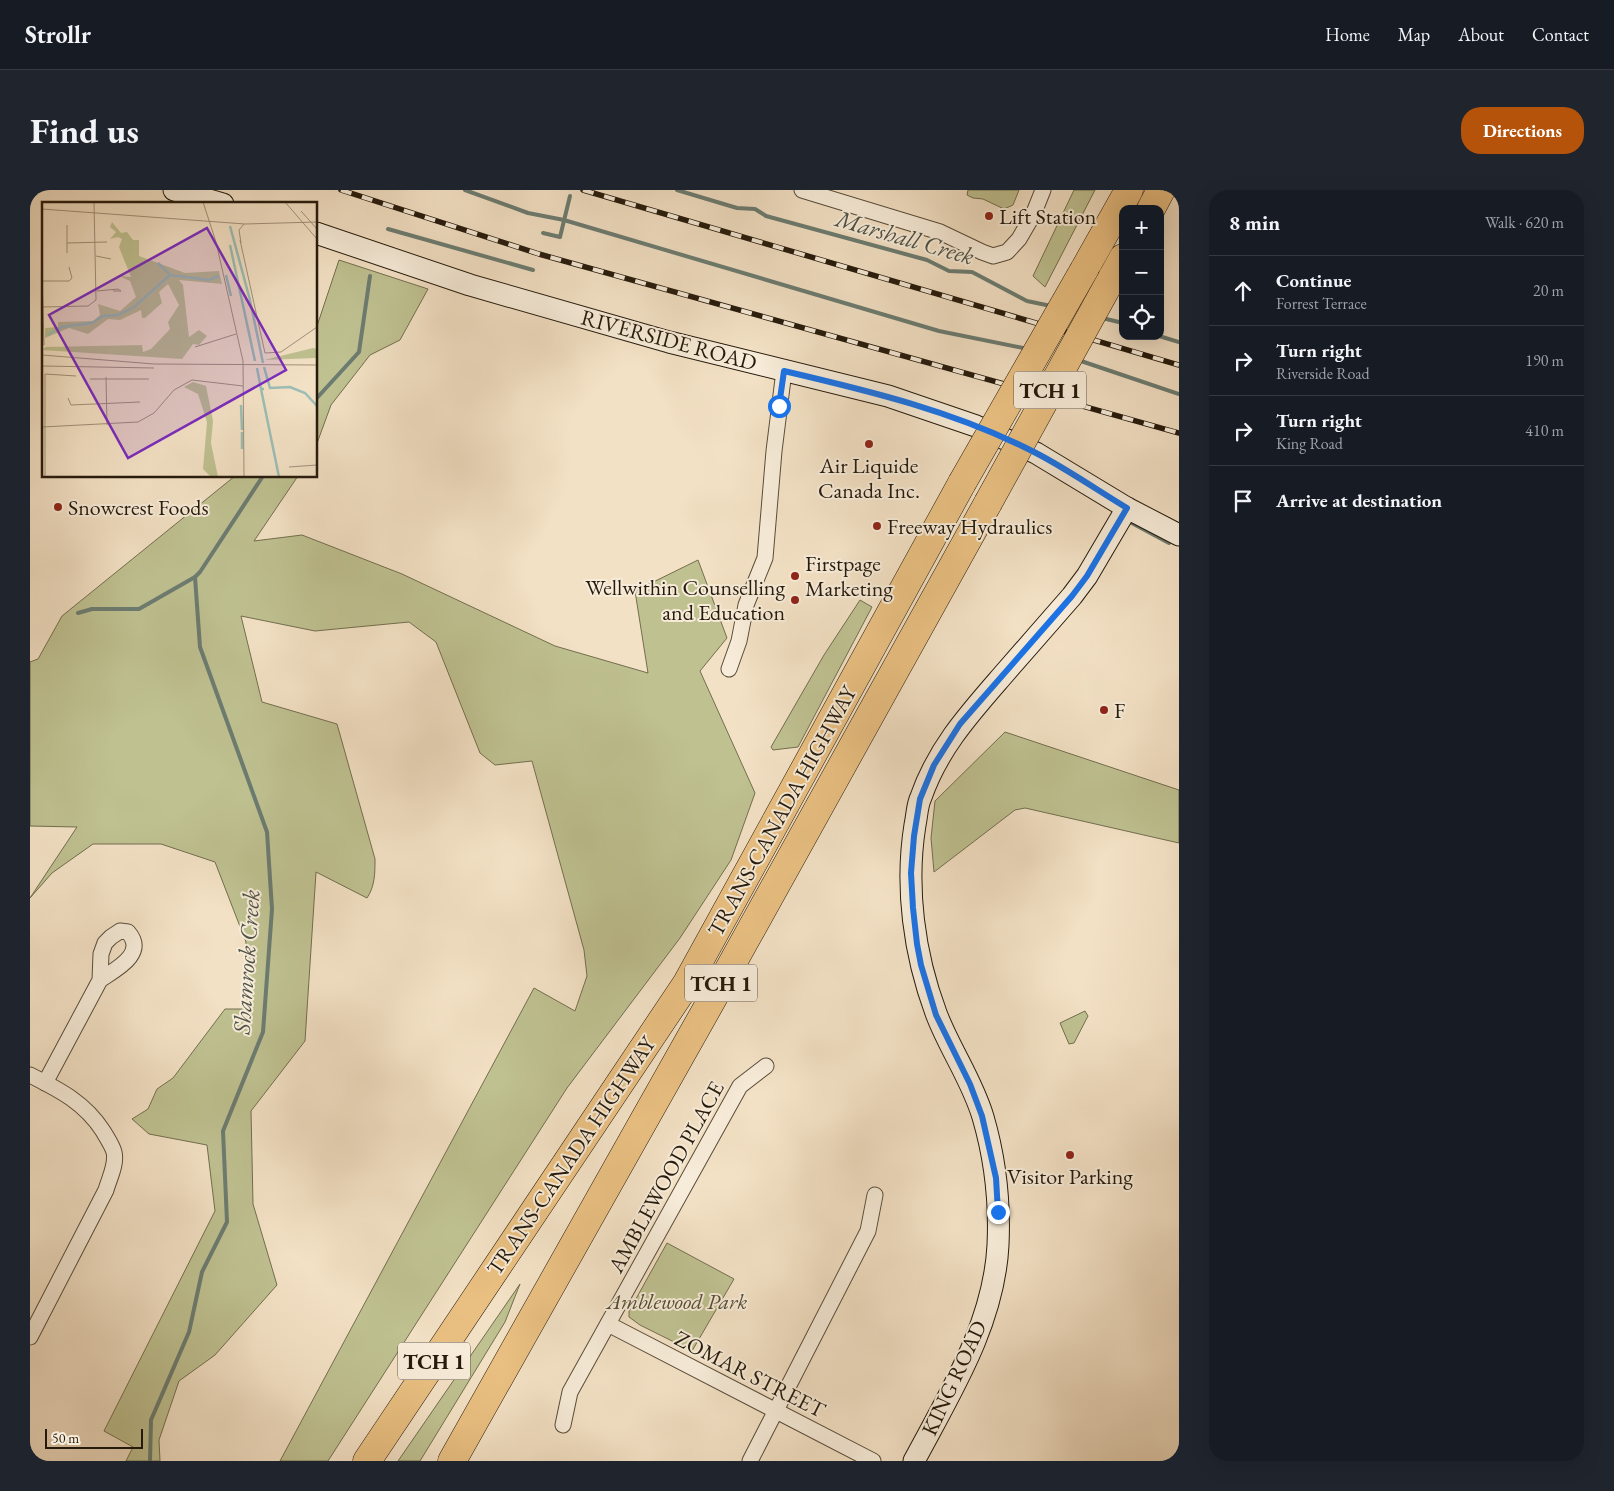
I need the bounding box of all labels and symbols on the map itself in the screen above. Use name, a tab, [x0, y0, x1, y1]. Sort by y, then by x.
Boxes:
inset map	[42, 202, 318, 478]
water label: Marshall Creek	[830, 202, 978, 272]
place label: Lift Station	[999, 202, 1097, 231]
marker: Lift Station	[983, 210, 995, 222]
street label: RIVERSIDE ROAD	[578, 303, 760, 377]
road number: TCH 1	[1014, 372, 1086, 408]
route start	[768, 395, 791, 418]
marker: Air Liquide Canada Inc.	[863, 438, 875, 450]
place label: Air Liquide Canada Inc.	[818, 451, 920, 505]
place label: Snowcrest Foods	[68, 493, 209, 522]
marker: Snowcrest Foods	[52, 501, 64, 513]
place label: Freeway Hydraulics	[887, 512, 1052, 541]
marker: Freeway Hydraulics	[871, 520, 883, 532]
place label: Firstpage Marketing	[805, 549, 893, 603]
marker: Firstpage Marketing	[789, 570, 801, 582]
place label: Wellwithin Counselling and Education	[585, 573, 785, 627]
marker: Wellwithin Counselling and Education	[789, 594, 801, 606]
street label: TRANS-CANADA HIGHWAY	[701, 680, 864, 941]
place label: F	[1114, 696, 1125, 725]
marker: F	[1098, 704, 1110, 716]
water label: Shamrock Creek	[225, 889, 267, 1036]
road number: TCH 1	[685, 964, 757, 1001]
street label: TRANS-CANADA HIGHWAY	[480, 1030, 663, 1281]
street label: AMBLEWOOD PLACE	[601, 1076, 731, 1279]
marker: Visitor Parking	[1064, 1149, 1076, 1161]
place label: Visitor Parking	[1007, 1162, 1133, 1191]
route end	[987, 1201, 1010, 1224]
park label: Amblewood Park	[605, 1287, 747, 1316]
street label: KING ROAD	[915, 1316, 993, 1440]
street label: ZOMAR STREET	[670, 1324, 830, 1425]
road number: TCH 1	[398, 1342, 470, 1380]
scale bar	[45, 1426, 142, 1449]

